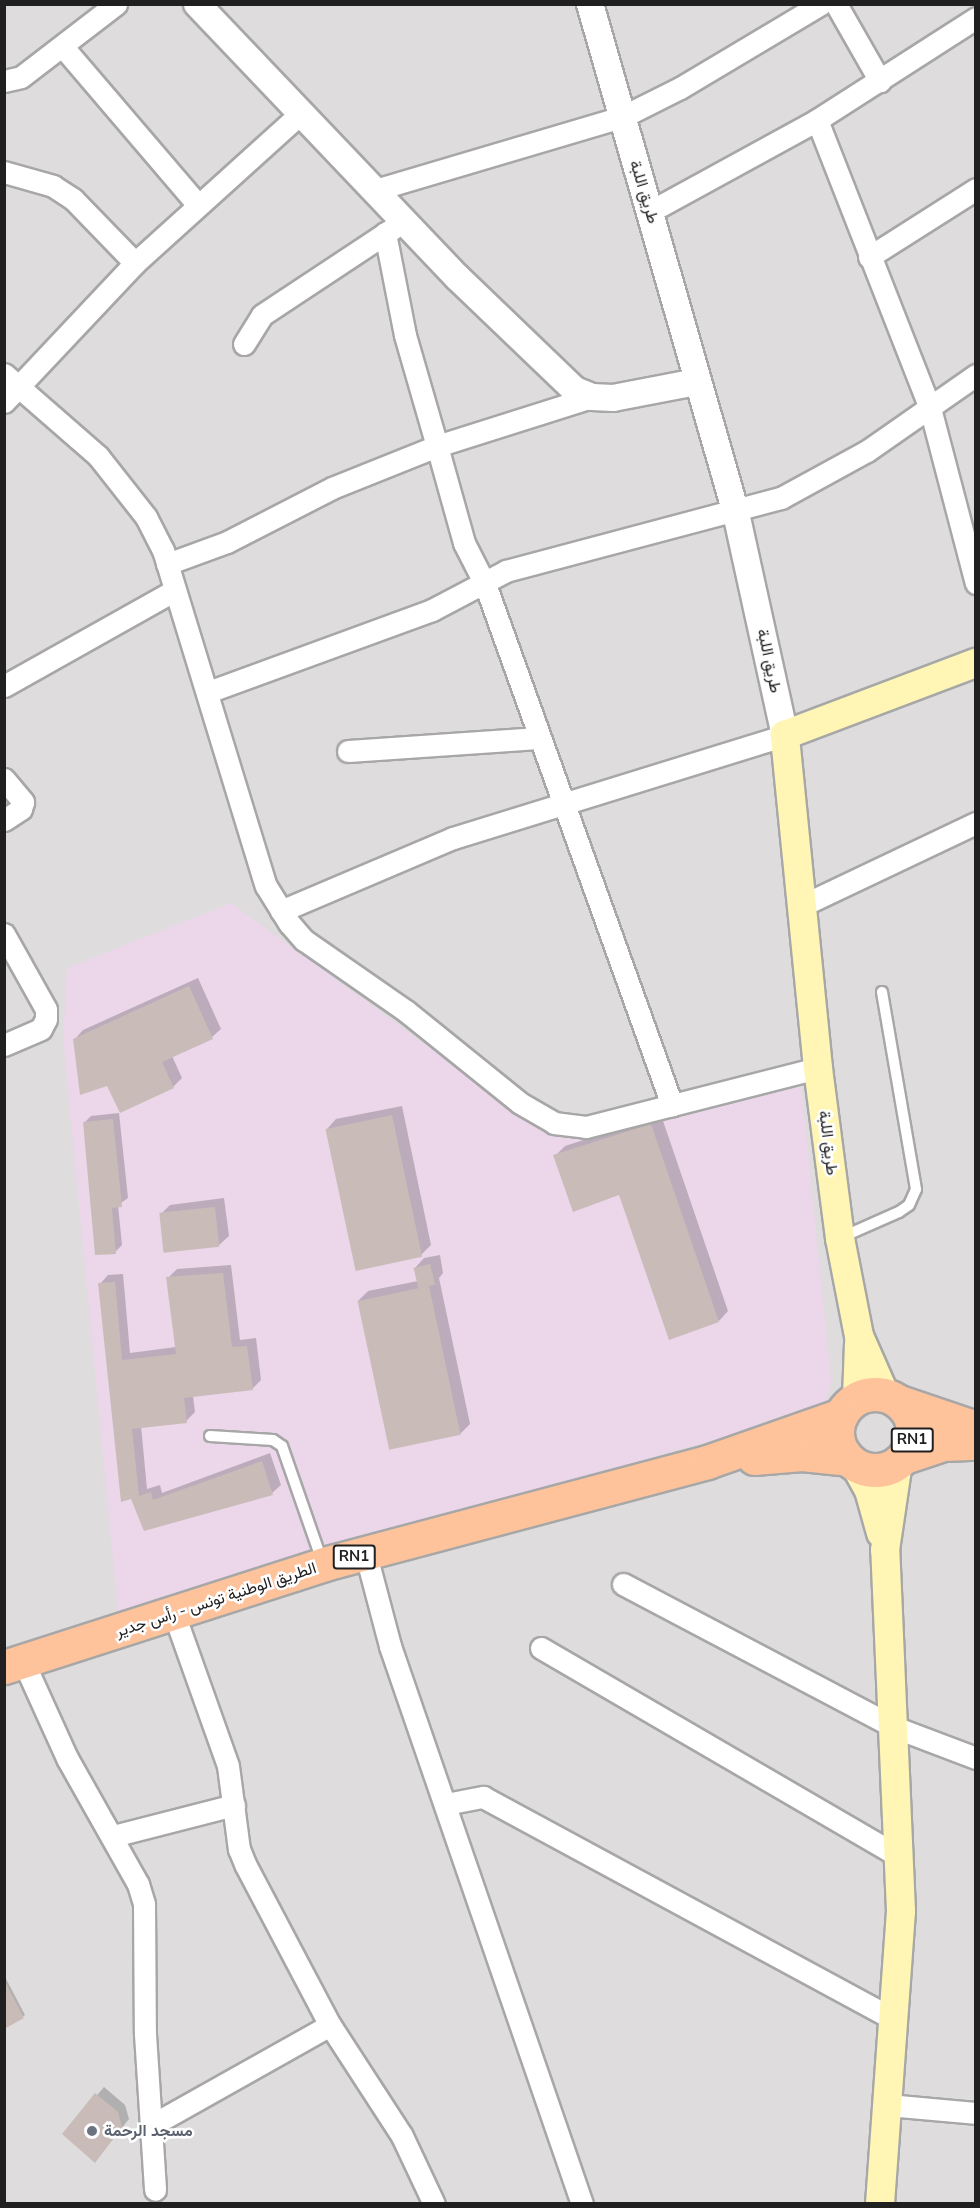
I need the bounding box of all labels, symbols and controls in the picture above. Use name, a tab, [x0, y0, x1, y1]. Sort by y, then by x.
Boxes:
street label: طريق اللبة	[625, 158, 663, 226]
street label: طريق اللبة	[753, 627, 785, 695]
street label: طريق اللبة	[814, 1109, 842, 1177]
road number: RN1	[890, 1428, 934, 1452]
road number: RN1	[332, 1545, 376, 1569]
street label: الطريق الوطنية تونس - رأس جدير	[113, 1558, 319, 1642]
place label: مسجد الرحمة	[104, 2121, 193, 2141]
marker: مسجد الرحمة	[85, 2124, 99, 2138]

